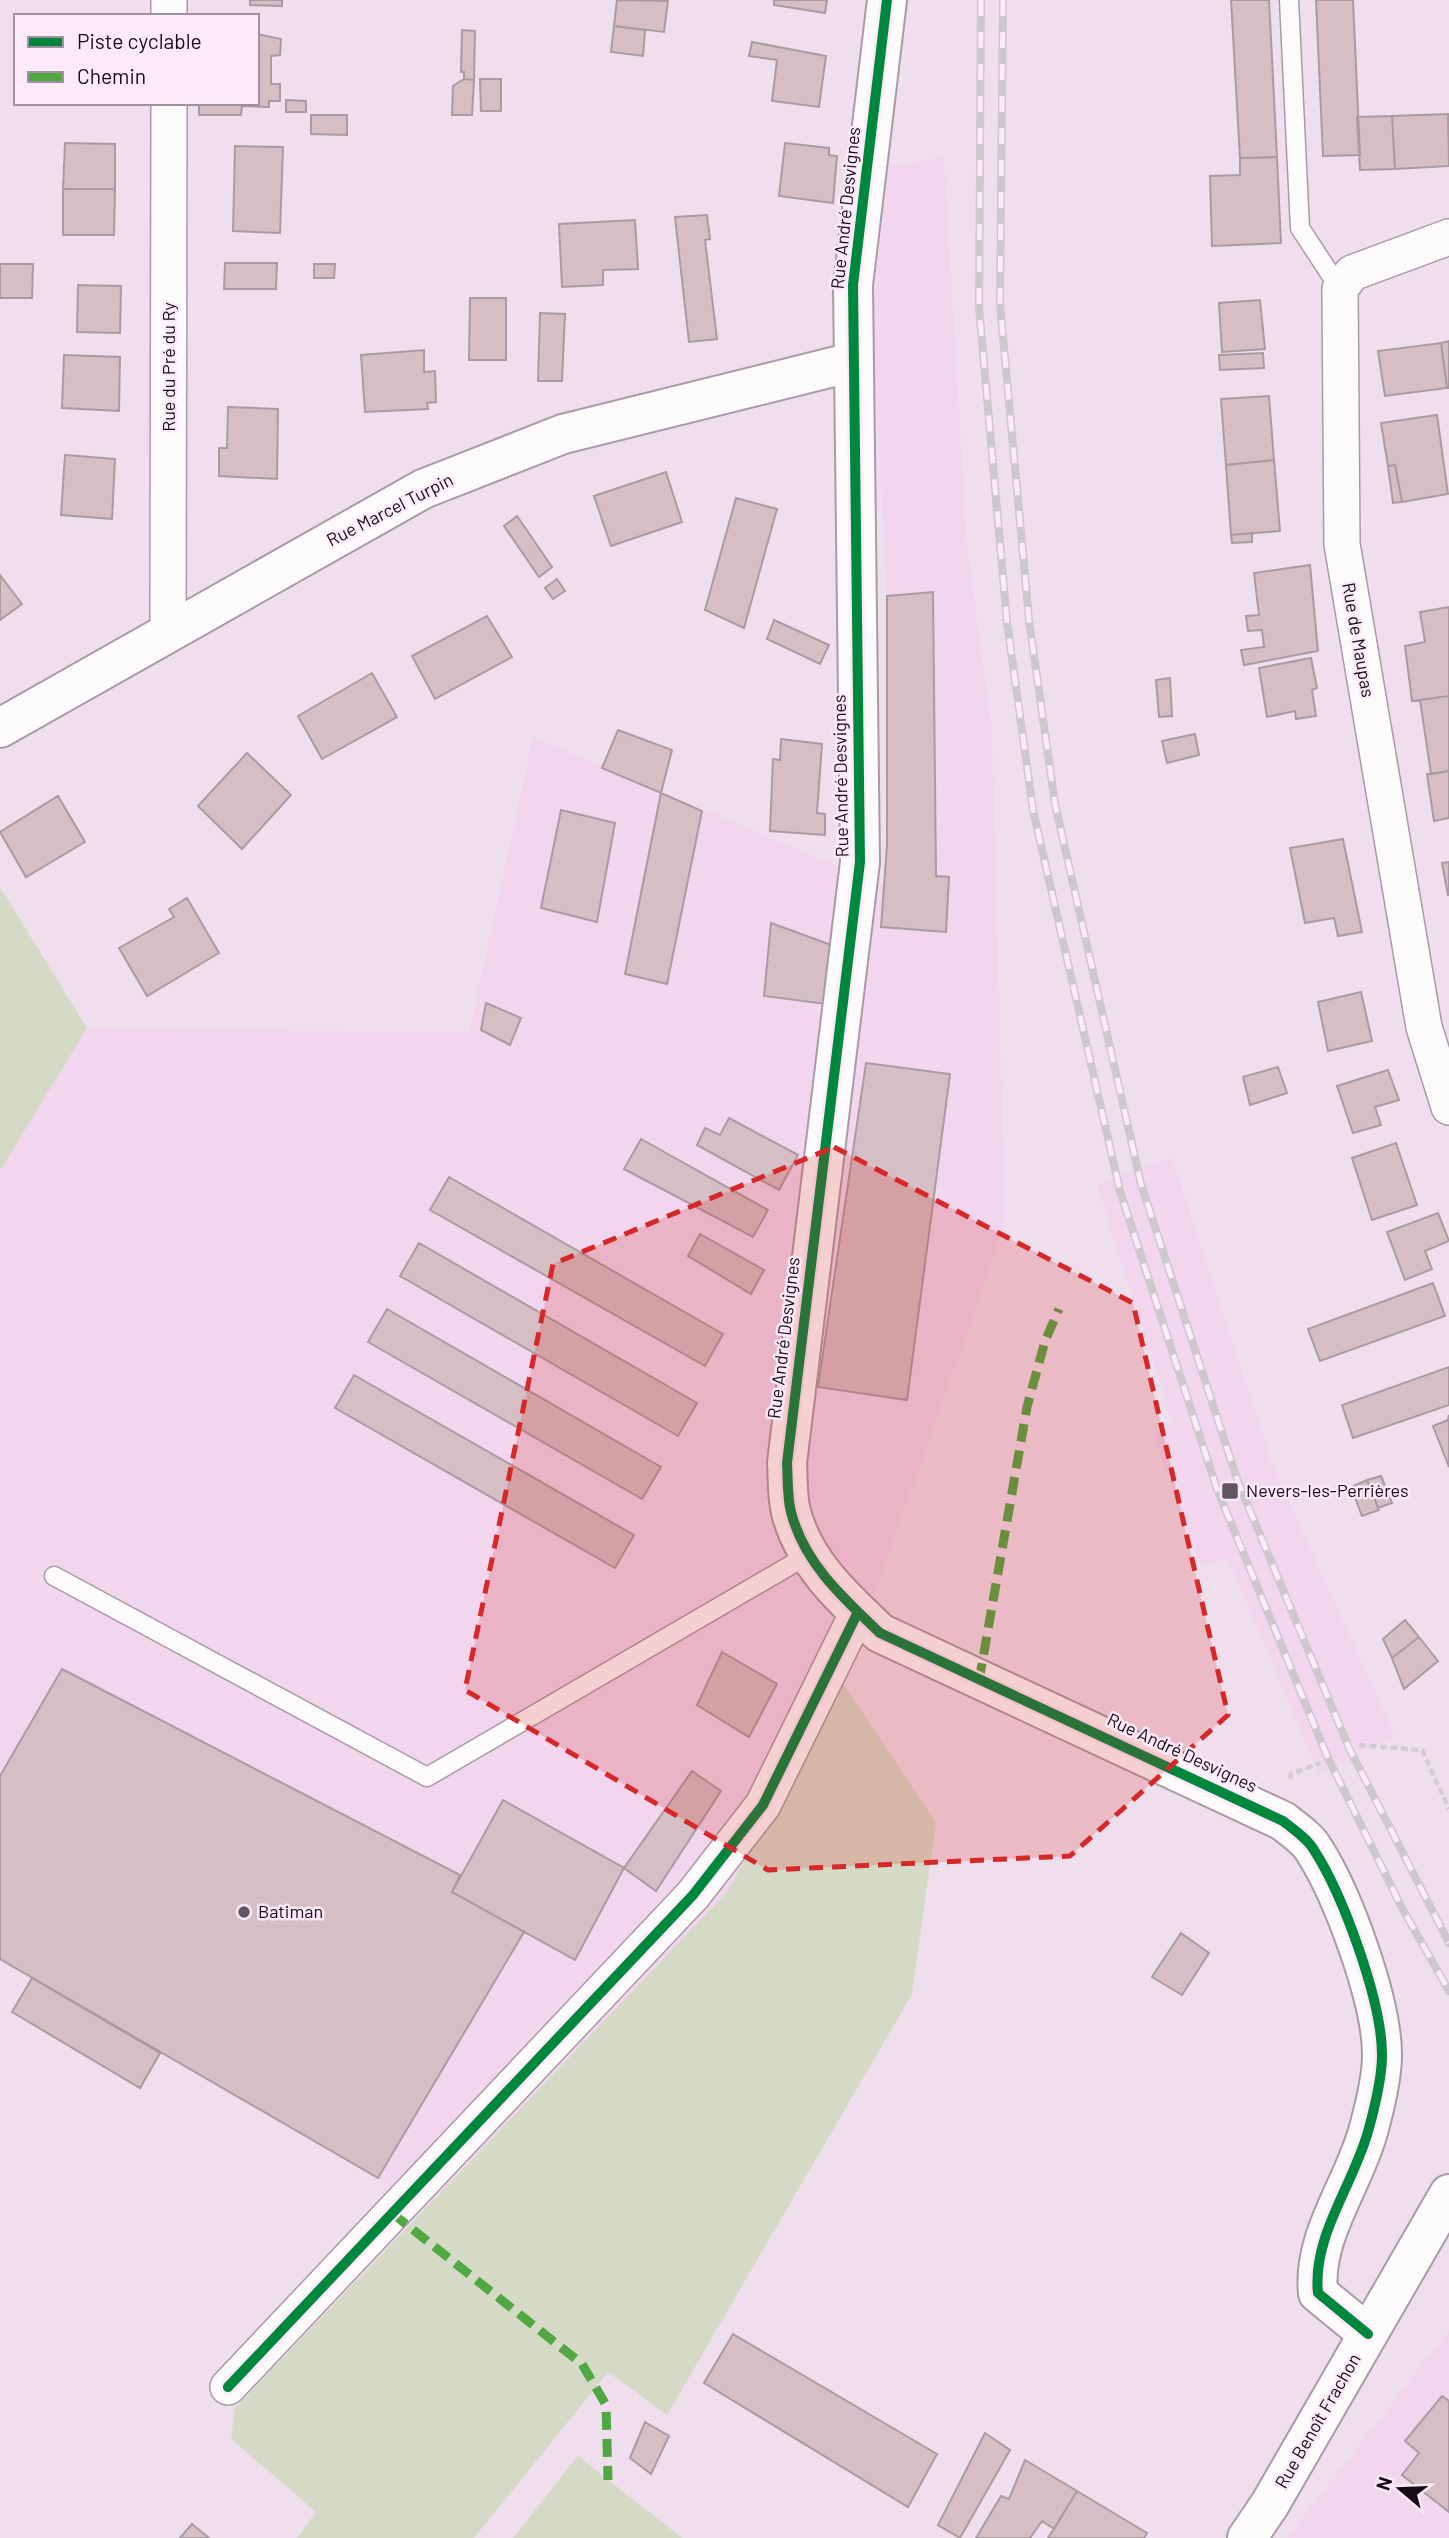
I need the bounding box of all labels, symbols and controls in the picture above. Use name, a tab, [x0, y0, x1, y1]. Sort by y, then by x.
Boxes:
legend	[14, 14, 259, 105]
text: Piste cyclable	[77, 28, 202, 53]
text: Chemin	[77, 63, 146, 88]
street label: Rue André Desvignes	[826, 126, 864, 290]
street label: Rue du Pré du Ry	[157, 302, 179, 432]
street label: Rue Marcel Turpin	[323, 468, 456, 550]
street label: Rue de Maupas	[1338, 581, 1380, 699]
street label: Rue André Desvignes	[828, 694, 852, 858]
street label: Rue André Desvignes	[762, 1256, 804, 1420]
place label: Nevers-les-Perrières	[1246, 1479, 1409, 1501]
marker: Nevers-les-Perrières	[1220, 1481, 1240, 1501]
street label: Rue André Desvignes	[1104, 1708, 1261, 1796]
place label: Batiman	[258, 1900, 323, 1922]
marker: Batiman	[236, 1904, 252, 1920]
street label: Rue Benoît Frachon	[1270, 2349, 1365, 2492]
north arrow	[1365, 2454, 1435, 2524]
text: N	[1371, 2474, 1396, 2493]

